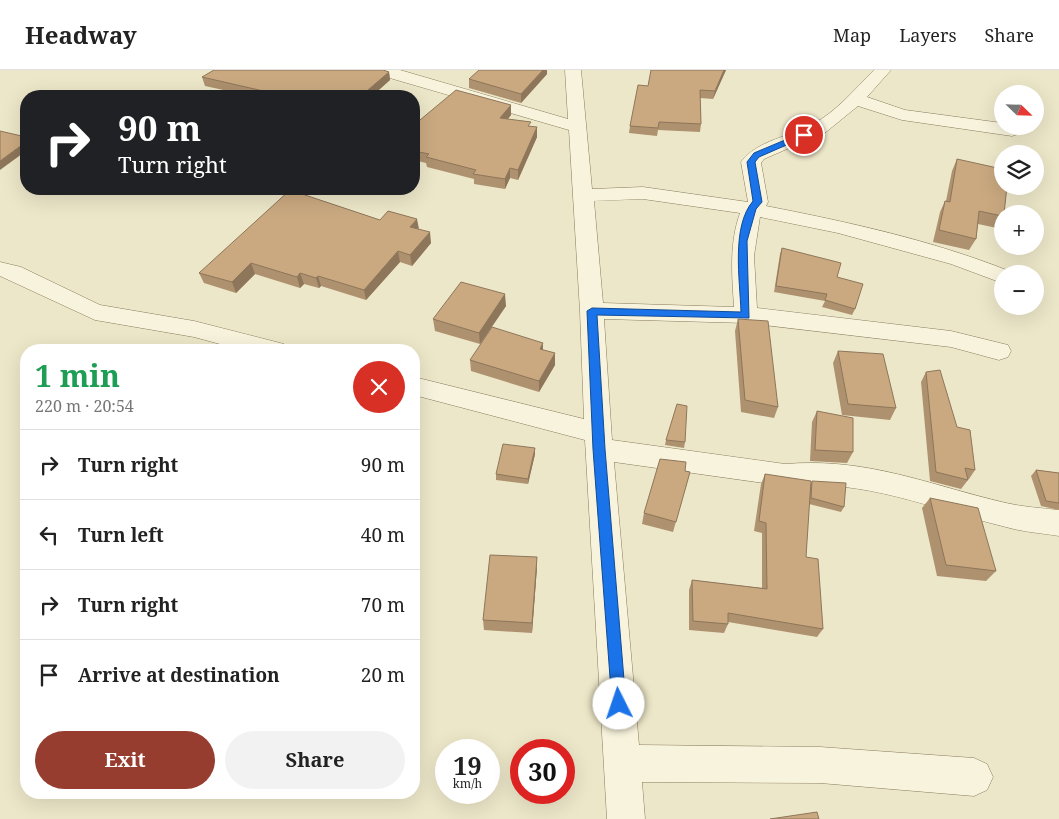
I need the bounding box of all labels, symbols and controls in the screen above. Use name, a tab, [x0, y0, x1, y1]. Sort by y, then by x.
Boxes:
text: Headway	[25, 18, 137, 51]
text: Map	[833, 23, 871, 47]
text: Layers	[899, 23, 957, 47]
text: Share	[985, 23, 1034, 47]
north arrow	[994, 85, 1044, 135]
map controls	[994, 85, 1044, 315]
text: 90 m	[118, 104, 201, 151]
icon: right	[35, 110, 100, 175]
pin	[783, 114, 825, 156]
icon: arrive	[790, 121, 818, 149]
button: layers	[994, 145, 1044, 195]
text: Turn right	[118, 149, 227, 179]
button: +	[994, 205, 1044, 255]
button: −	[994, 265, 1044, 315]
text: 1 min	[35, 355, 120, 396]
button: close	[353, 361, 405, 413]
text: 220 m · 20:54	[35, 395, 134, 417]
icon: right	[35, 451, 63, 479]
text: Turn right	[78, 452, 178, 478]
text: 90 m	[361, 452, 405, 478]
icon: left	[35, 521, 63, 549]
text: Turn left	[78, 522, 164, 548]
text: 40 m	[361, 522, 405, 548]
icon: right	[35, 591, 63, 619]
text: Turn right	[78, 592, 178, 618]
text: 70 m	[361, 592, 405, 618]
icon: arrive	[35, 661, 63, 689]
text: Arrive at destination	[78, 662, 280, 688]
text: 20 m	[361, 662, 405, 688]
position arrow	[592, 677, 644, 729]
button: Exit	[35, 731, 215, 789]
button: Share	[225, 731, 405, 789]
speed limit sign: 30	[510, 739, 575, 804]
text: 19	[453, 748, 482, 782]
text: km/h	[453, 775, 482, 792]

